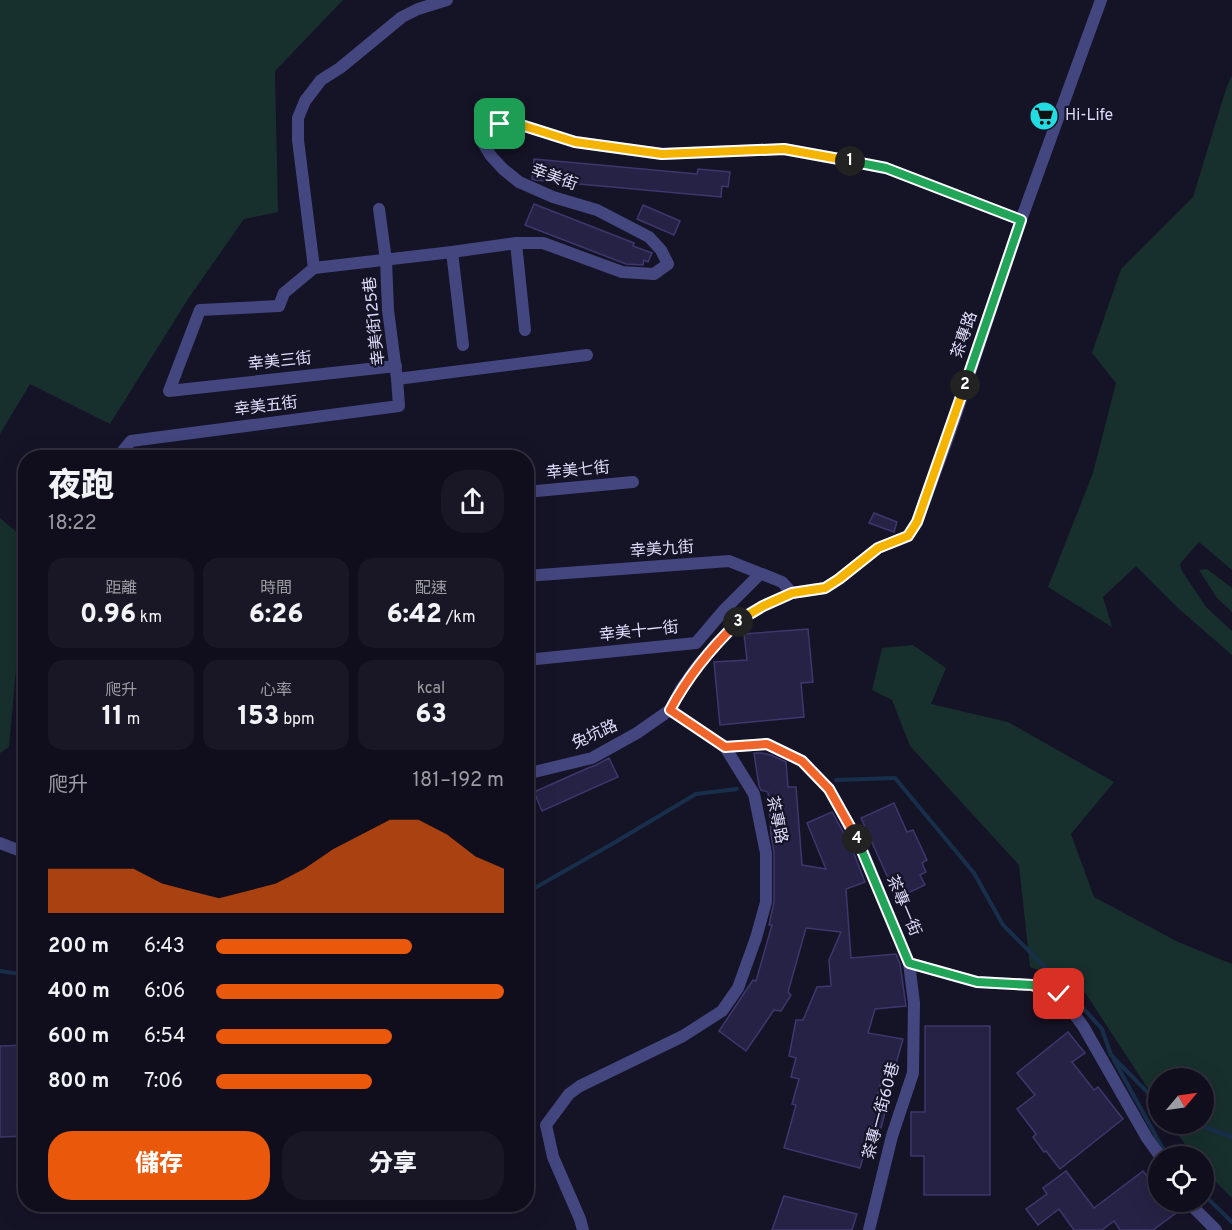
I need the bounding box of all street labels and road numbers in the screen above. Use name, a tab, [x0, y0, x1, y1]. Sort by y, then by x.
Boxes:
street label: 幸美街	[528, 160, 580, 196]
street label: 幸美街125巷	[360, 275, 390, 367]
street label: 茶專路	[948, 309, 982, 361]
street label: 幸美三街	[247, 349, 313, 375]
street label: 幸美五街	[233, 393, 299, 421]
street label: 幸美七街	[545, 458, 611, 484]
street label: 幸美九街	[629, 538, 695, 562]
street label: 幸美十一街	[598, 618, 680, 646]
street label: 兔坑路	[569, 716, 621, 754]
street label: 茶專路	[761, 794, 791, 846]
street label: 茶專一街	[881, 873, 925, 939]
street label: 茶專一街60巷	[859, 1060, 905, 1162]

